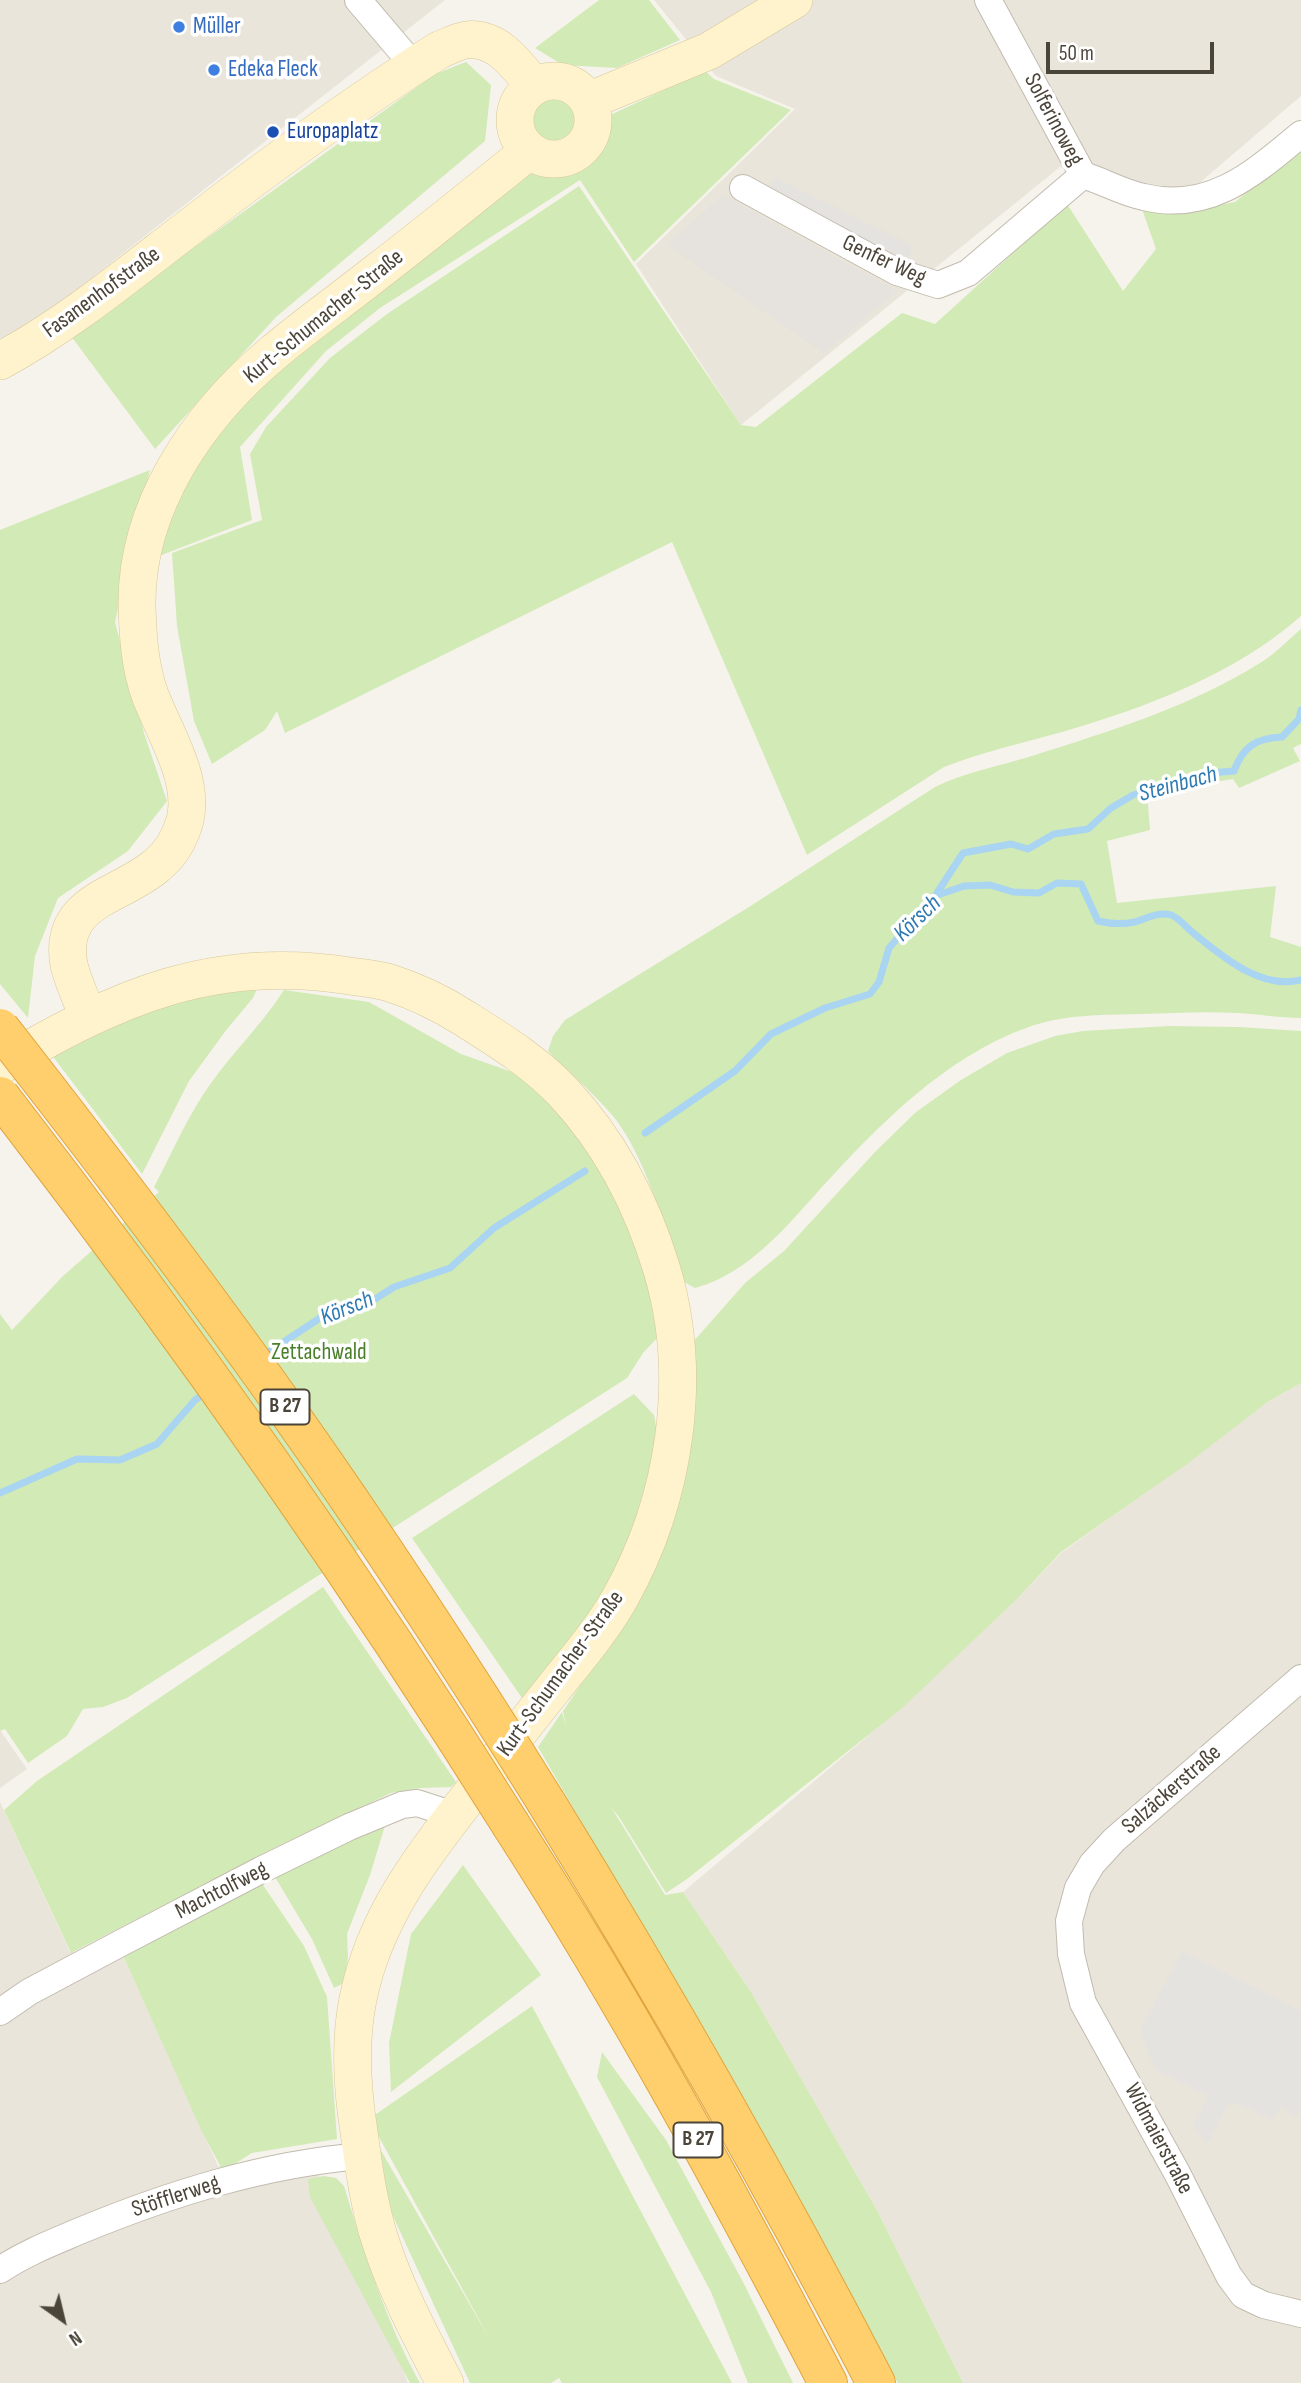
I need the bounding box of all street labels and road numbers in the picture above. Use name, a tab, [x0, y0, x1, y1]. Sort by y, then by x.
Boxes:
street label: Solferinoweg	[1017, 69, 1089, 171]
street label: Genfer Weg	[838, 230, 930, 292]
street label: Fasanenhofstraße	[38, 241, 166, 345]
street label: Kurt-Schumacher-Straße	[238, 244, 410, 390]
road number: B 27	[260, 1390, 310, 1424]
street label: Kurt-Schumacher-Straße	[492, 1586, 630, 1762]
street label: Salzäckerstraße	[1117, 1739, 1227, 1841]
street label: Machtolfweg	[171, 1856, 273, 1926]
street label: Widmaierstraße	[1117, 2079, 1199, 2199]
road number: B 27	[674, 2122, 722, 2158]
street label: Stöfflerweg	[128, 2170, 224, 2224]

